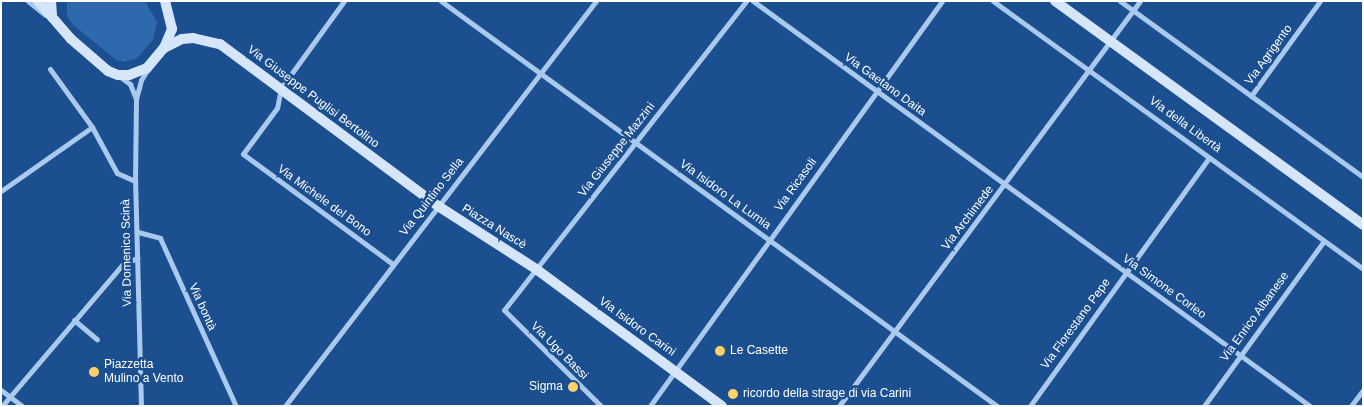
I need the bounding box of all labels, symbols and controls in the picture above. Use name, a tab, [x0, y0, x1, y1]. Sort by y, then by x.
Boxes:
street label: Via Agrigento	[1242, 22, 1296, 88]
street label: Via Giuseppe Puglisi Bertolino	[244, 43, 382, 151]
street label: Via Gaetano Daita	[841, 50, 929, 120]
street label: Via della Libertà	[1146, 94, 1224, 156]
street label: Via Giuseppe Mazzini	[576, 100, 658, 200]
street label: Via Quintino Sella	[397, 155, 467, 239]
street label: Via Ricasoli	[772, 155, 820, 215]
street label: Via Isidoro La Lumia	[677, 157, 773, 233]
street label: Via Michele del Bono	[274, 162, 374, 240]
street label: Via Archimede	[939, 183, 997, 253]
street label: Via Domenico Scinà	[119, 199, 135, 307]
street label: Piazza Nascè	[459, 201, 529, 253]
street label: Via Simone Corleo	[1119, 252, 1209, 322]
street label: Via Enrico Albanese	[1217, 269, 1293, 365]
street label: Via Florestano Pepe	[1038, 276, 1114, 372]
street label: Via bontà	[185, 281, 219, 333]
street label: Via Isidoro Carini	[596, 294, 678, 360]
street label: Via Ugo Bassi	[527, 319, 591, 383]
place label: Le Casette	[730, 344, 788, 358]
marker: Le Casette	[714, 345, 726, 357]
place label: Piazzetta Mulino a Vento	[104, 358, 183, 386]
marker: Piazzetta Mulino a Vento	[88, 366, 100, 378]
place label: Sigma	[529, 380, 563, 394]
marker: Sigma	[567, 381, 579, 393]
place label: ricordo della strage di via Carini	[743, 387, 911, 401]
marker: ricordo della strage di via Carini	[727, 388, 739, 400]

